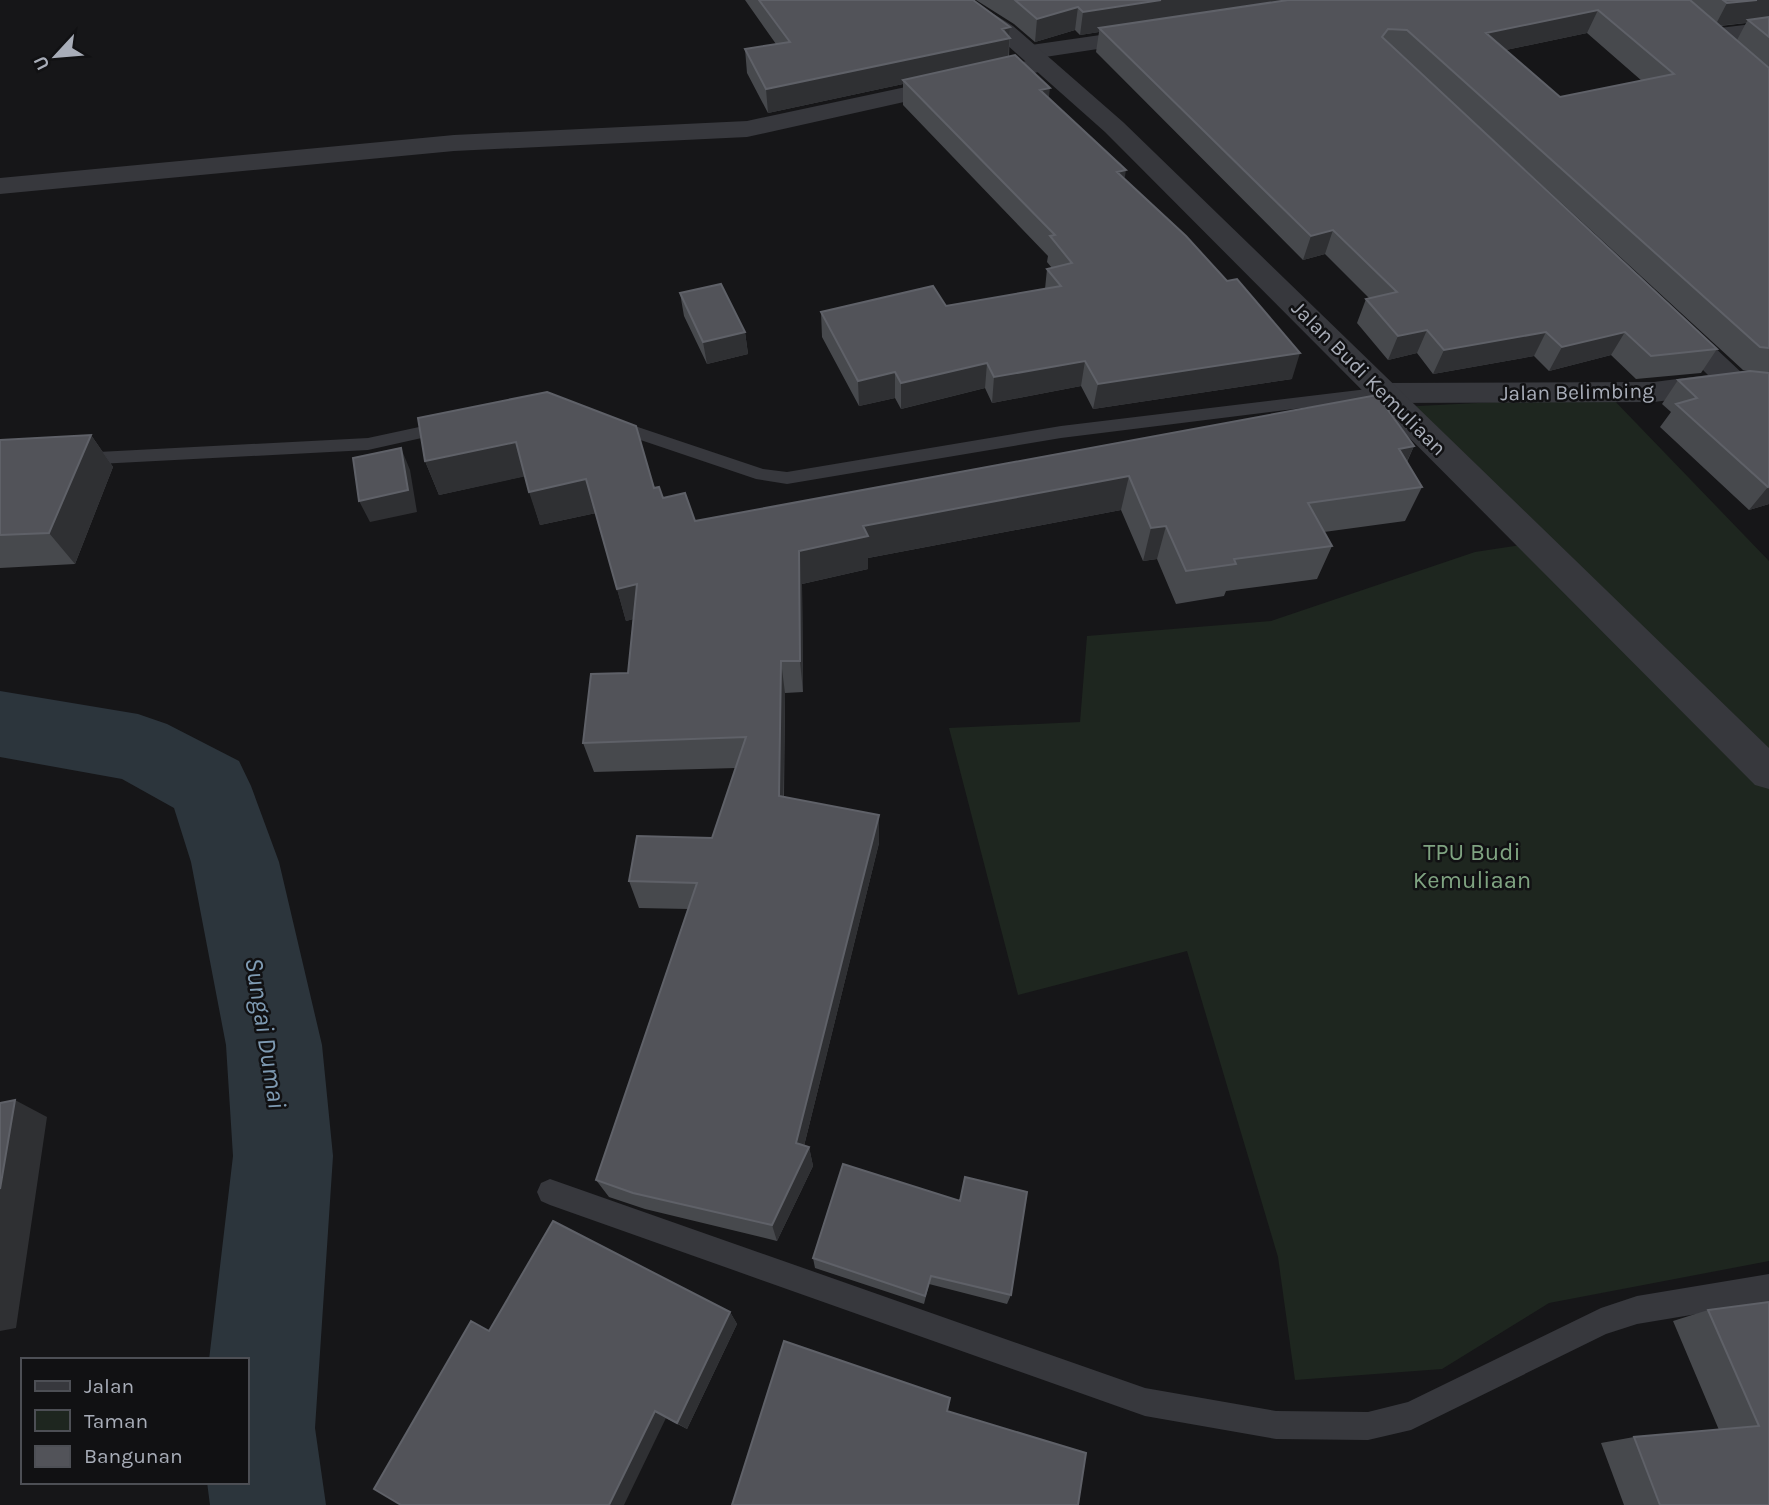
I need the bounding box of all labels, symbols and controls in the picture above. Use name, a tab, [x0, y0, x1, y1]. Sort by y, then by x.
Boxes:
north arrow	[21, 21, 91, 91]
text: U	[29, 52, 54, 74]
street label: Jalan Budi Kemuliaan	[1287, 296, 1451, 460]
street label: Jalan Belimbing	[1500, 379, 1654, 405]
park label: TPU Budi Kemuliaan	[1413, 838, 1531, 894]
water label: Sungai Dumai	[238, 955, 293, 1111]
legend	[21, 1358, 248, 1484]
text: Jalan	[84, 1374, 134, 1398]
text: Taman	[84, 1409, 148, 1433]
text: Bangunan	[84, 1444, 183, 1468]

